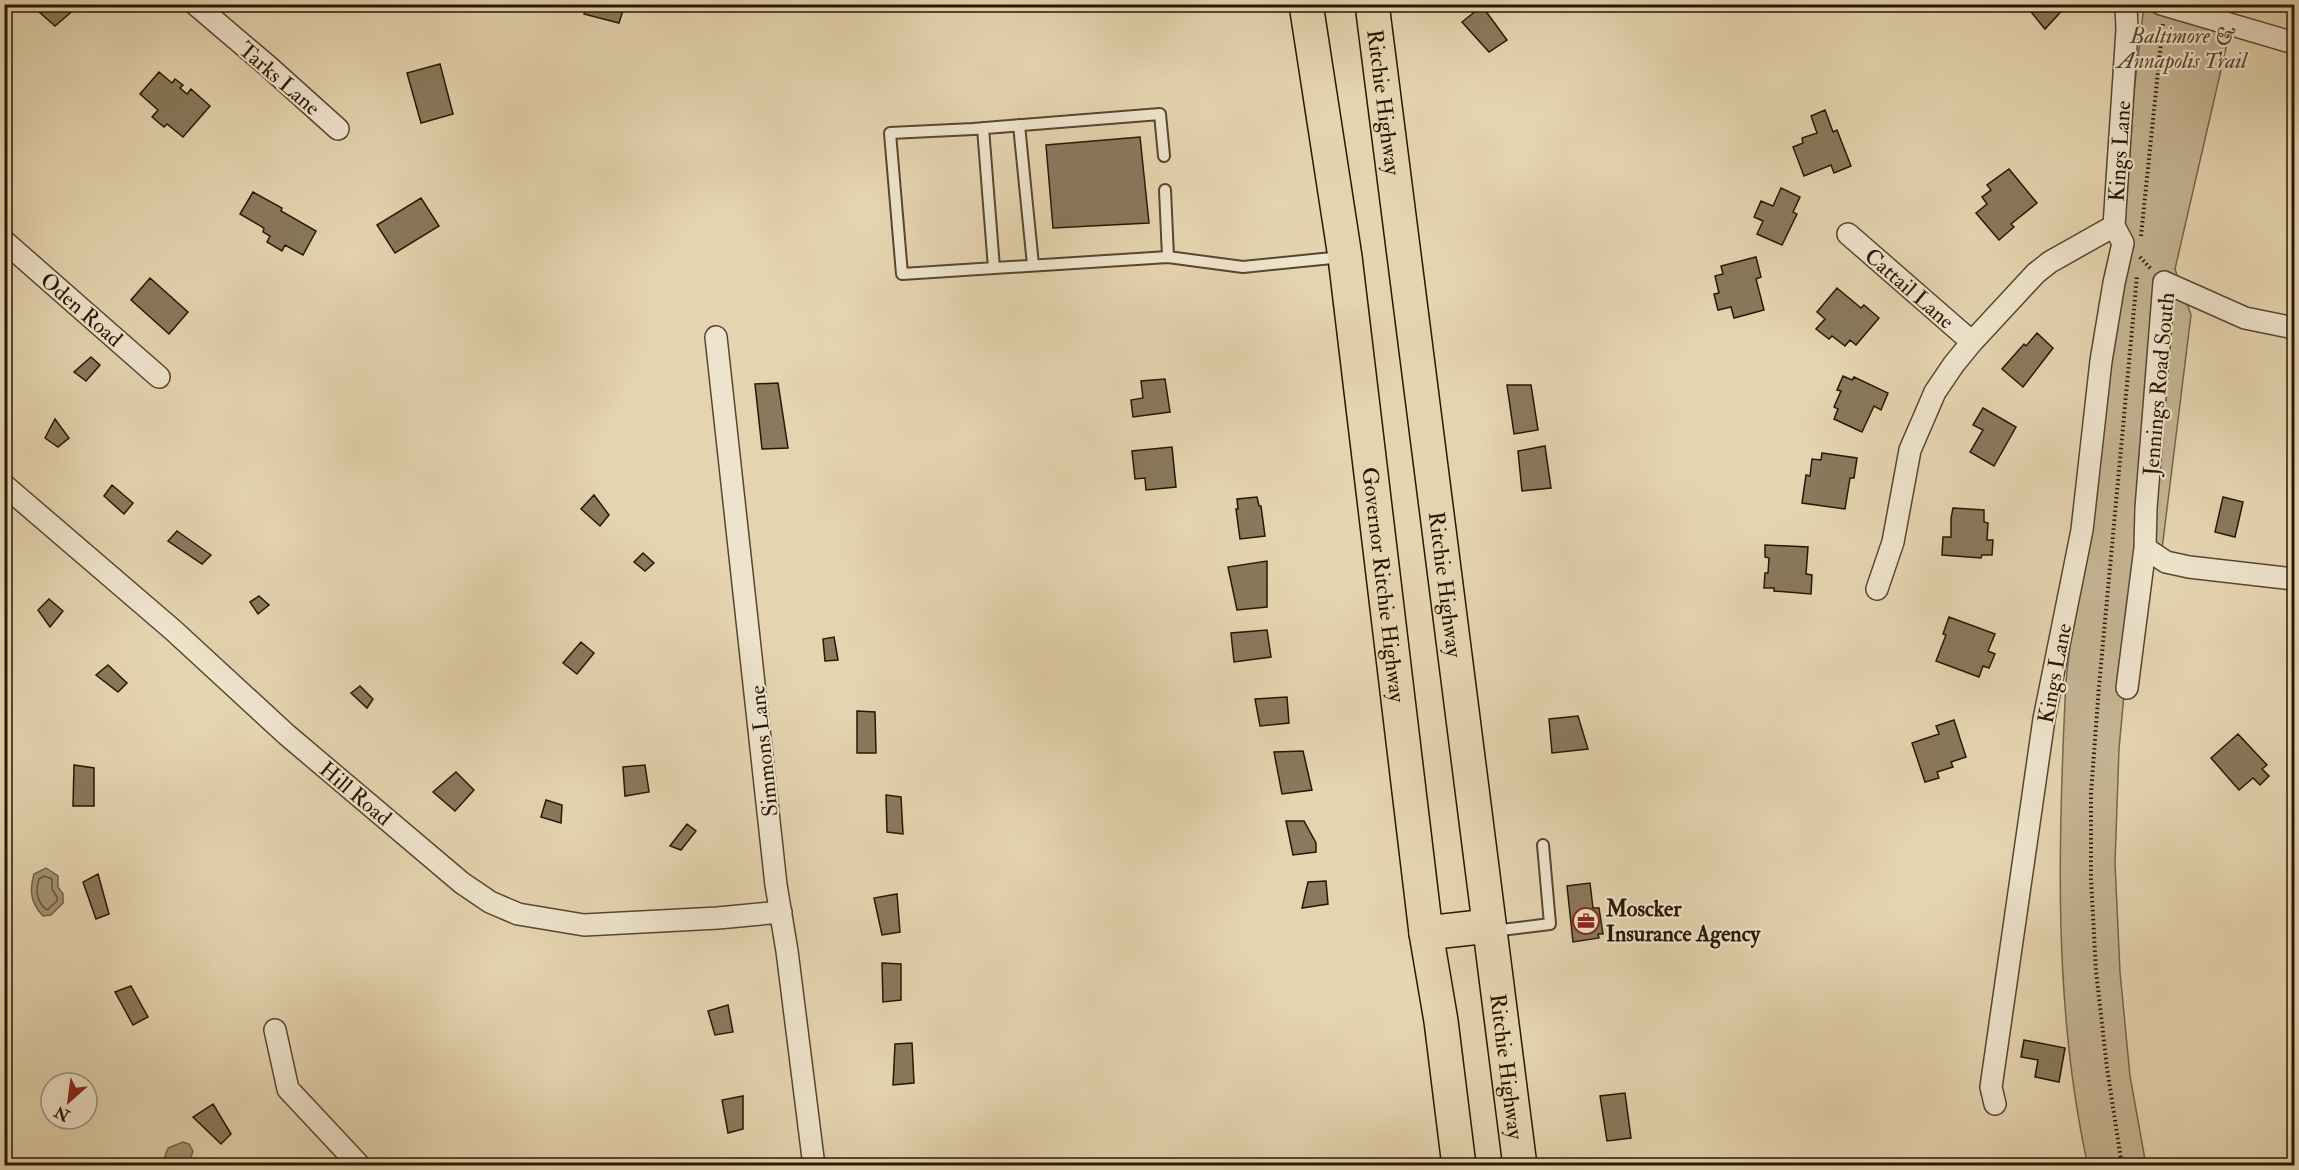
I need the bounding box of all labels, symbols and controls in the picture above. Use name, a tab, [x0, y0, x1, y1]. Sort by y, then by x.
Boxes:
park label: Baltimore & Annapolis Trail	[2115, 22, 2248, 75]
street label: Ritchie Highway	[1360, 28, 1407, 177]
street label: Tarks Lane	[233, 36, 326, 122]
street label: Kings Lane	[2103, 100, 2137, 202]
street label: Cattail Lane	[1859, 242, 1960, 335]
street label: Oden Road	[34, 266, 128, 353]
street label: Jennings Road South	[2137, 291, 2181, 478]
street label: Governor Ritchie Highway	[1355, 466, 1411, 704]
street label: Ritchie Highway	[1422, 510, 1468, 659]
street label: Kings Lane	[2032, 621, 2078, 725]
street label: Simmons Lane	[743, 684, 785, 818]
street label: Hill Road	[314, 755, 397, 832]
place label: Moscker Insurance Agency	[1605, 895, 1762, 949]
office icon: Moscker Insurance Agency	[1571, 906, 1601, 936]
street label: Ritchie Highway	[1483, 992, 1530, 1141]
north arrow	[39, 1071, 99, 1131]
text: N	[51, 1101, 74, 1126]

